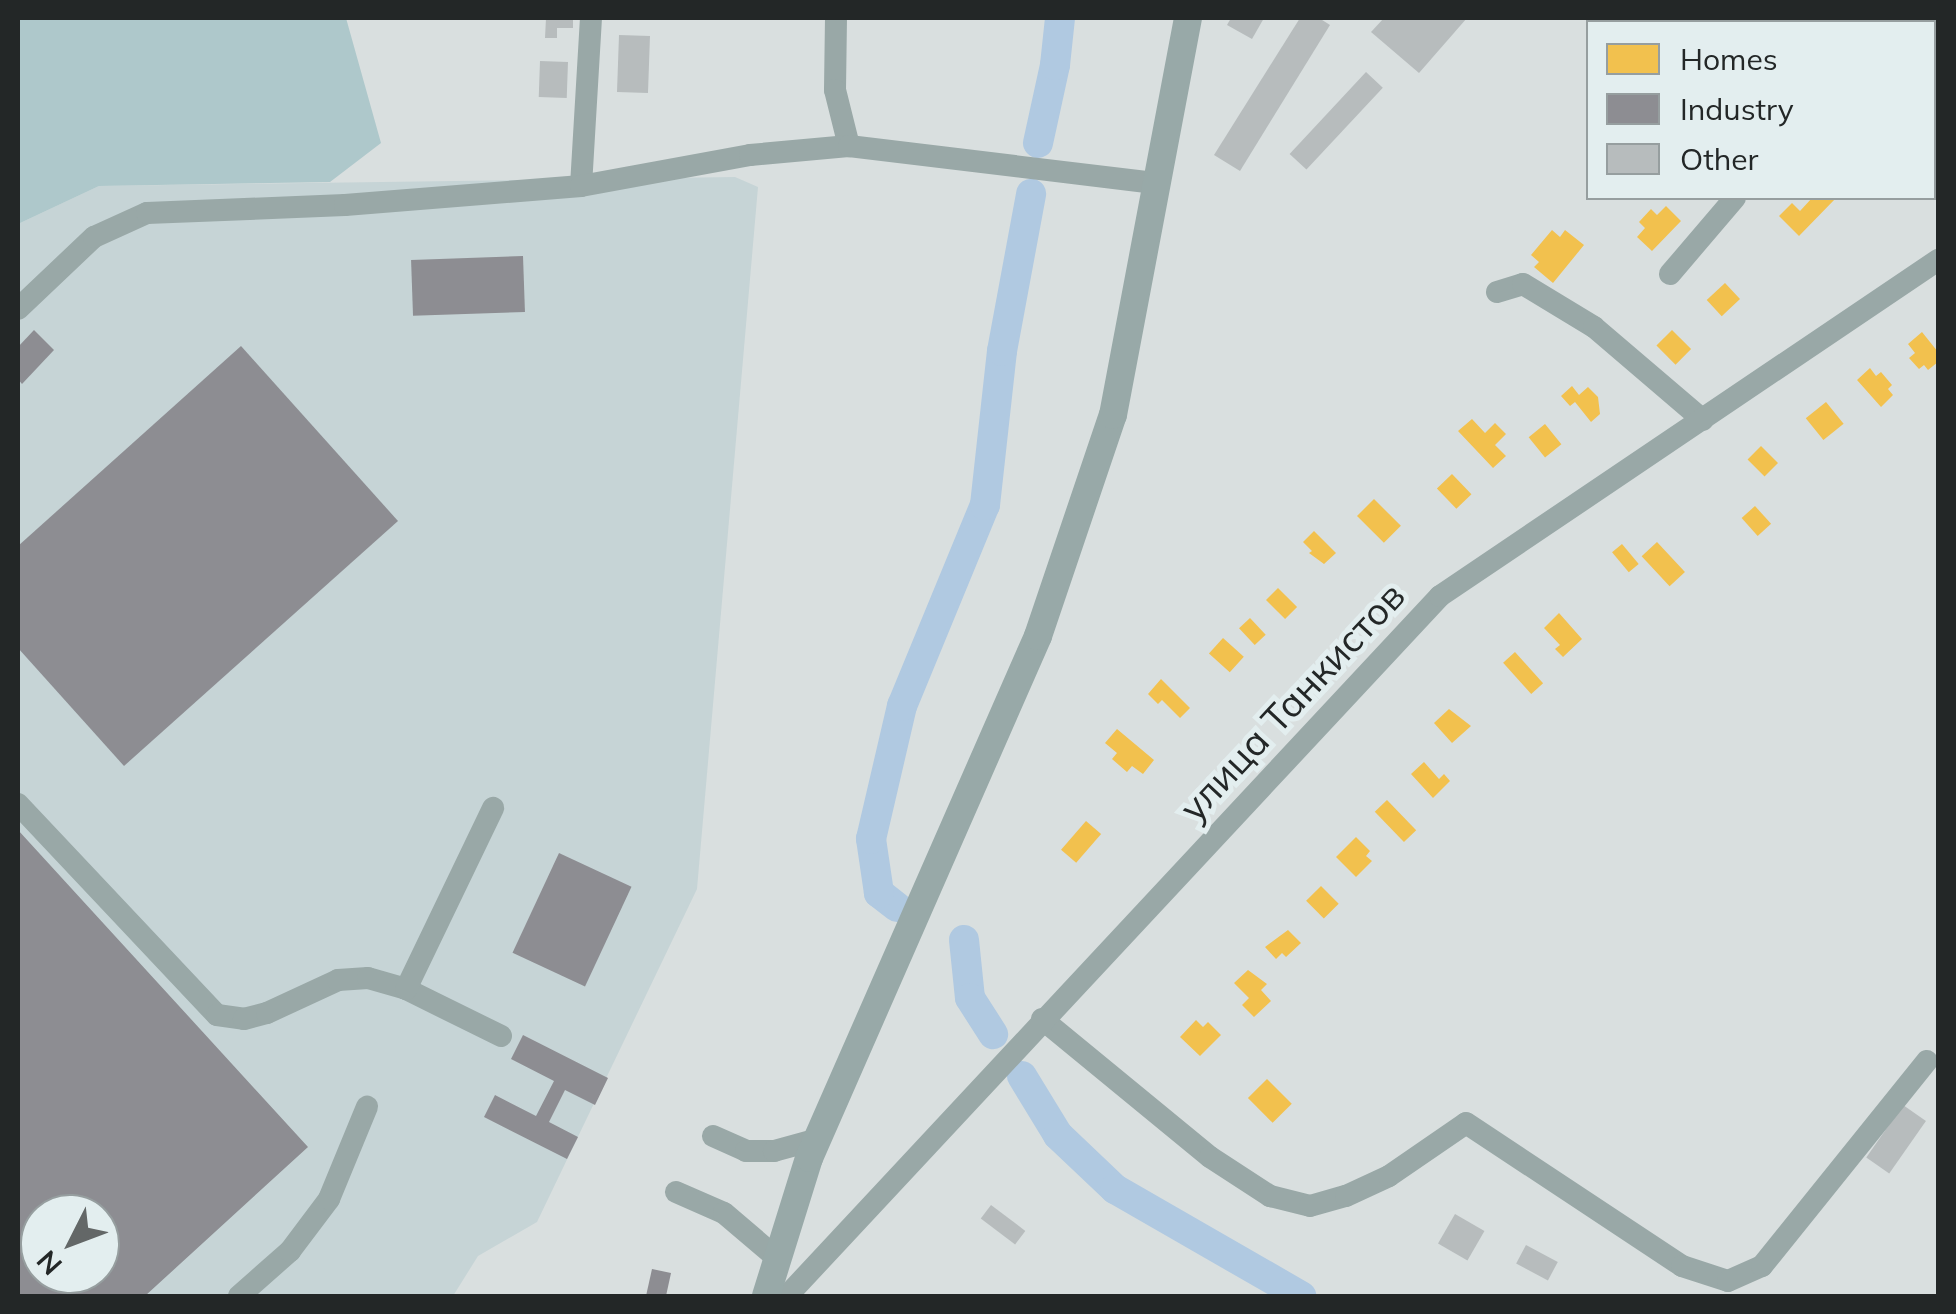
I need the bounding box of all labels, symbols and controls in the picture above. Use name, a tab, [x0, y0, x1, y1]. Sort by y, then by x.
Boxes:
legend	[1586, 20, 1936, 200]
text: Homes	[1680, 40, 1778, 78]
text: Industry	[1680, 90, 1794, 128]
text: Other	[1680, 140, 1758, 178]
street label: улица Танкистов	[1170, 573, 1414, 831]
north arrow	[20, 1194, 120, 1294]
text: N	[29, 1244, 69, 1283]

